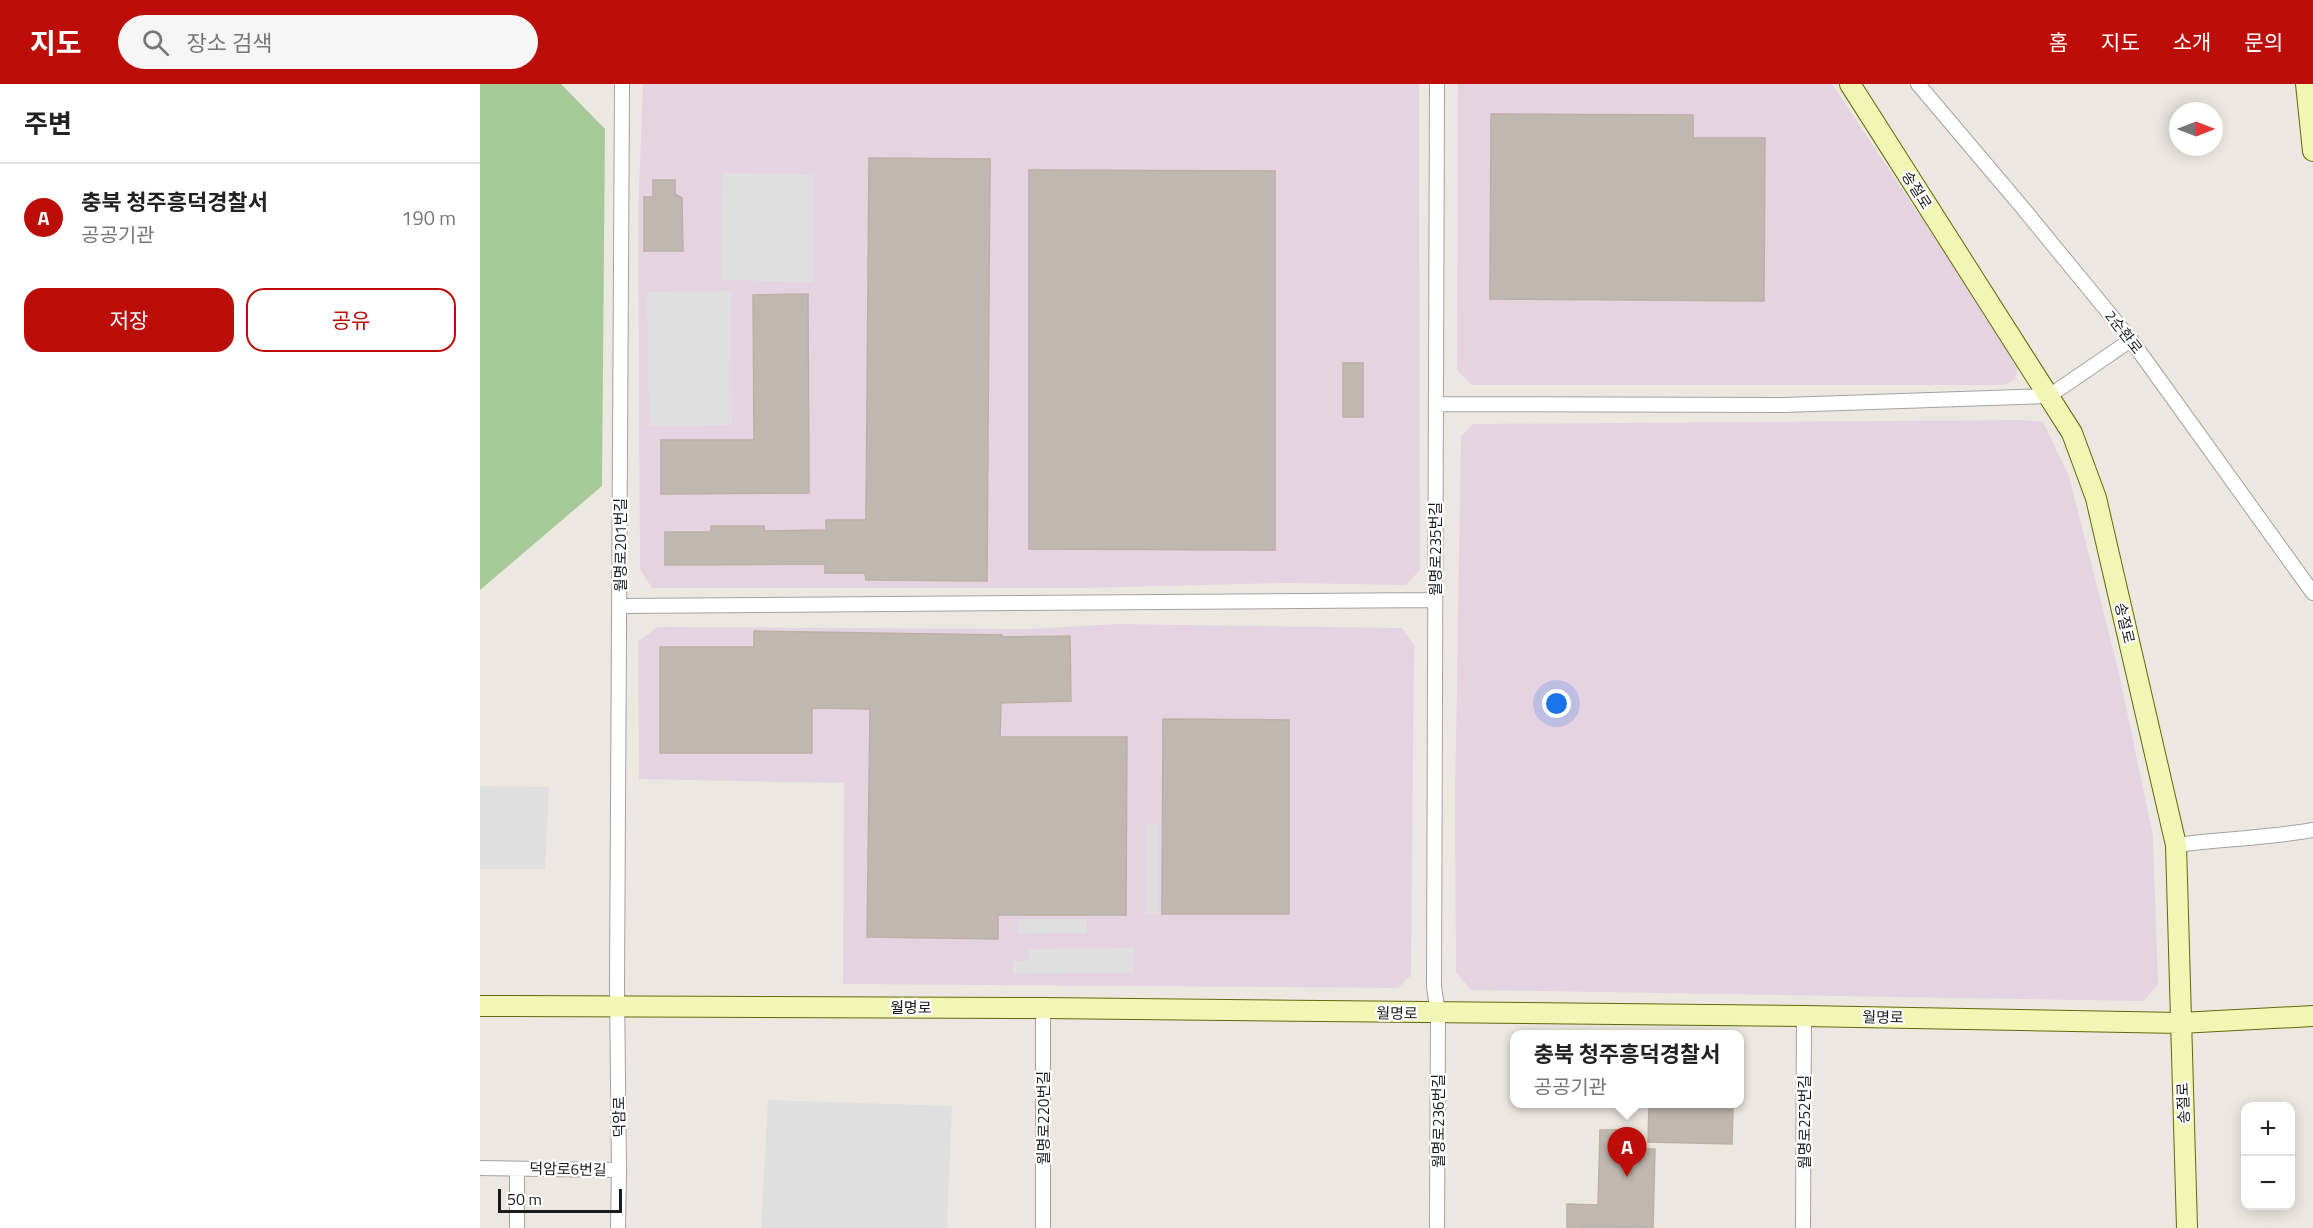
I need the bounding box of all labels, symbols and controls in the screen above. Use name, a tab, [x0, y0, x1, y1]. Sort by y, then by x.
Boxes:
search box	[118, 15, 538, 69]
text: 지도	[30, 21, 82, 64]
icon: search	[139, 26, 172, 59]
text: 장소 검색	[187, 26, 272, 60]
text: 홈	[2049, 26, 2068, 58]
text: 지도	[2101, 26, 2140, 58]
text: 소개	[2173, 26, 2211, 58]
text: 문의	[2244, 26, 2283, 58]
north arrow	[2169, 102, 2223, 156]
text: 주변	[24, 104, 72, 143]
street label: 송절로	[1896, 166, 1938, 214]
text: 충북 청주흥덕경찰서	[81, 185, 268, 219]
text: A	[37, 202, 50, 233]
text: 190 m	[401, 202, 456, 233]
text: 공공기관	[81, 219, 155, 250]
button: 저장	[24, 288, 234, 352]
button: 공유	[246, 288, 456, 352]
street label: 2순환로	[2100, 305, 2148, 359]
street label: 월명로201번길	[609, 498, 632, 592]
street label: 월명로235번길	[1424, 502, 1447, 596]
street label: 송절로	[2109, 600, 2141, 646]
your location	[1542, 689, 1571, 718]
street label: 월명로	[890, 996, 932, 1019]
street label: 월명로	[1376, 1001, 1418, 1025]
street label: 월명로	[1862, 1005, 1904, 1029]
popup	[1510, 1030, 1744, 1108]
text: 충북 청주흥덕경찰서	[1533, 1037, 1721, 1071]
street label: 월명로220번길	[1032, 1071, 1055, 1165]
text: 공공기관	[1533, 1071, 1607, 1102]
street label: 월명로236번길	[1427, 1074, 1450, 1168]
street label: 월명로252번길	[1793, 1075, 1816, 1169]
street label: 송절로	[2171, 1082, 2195, 1124]
street label: 덕암로	[607, 1096, 631, 1138]
map controls	[2241, 1102, 2295, 1210]
button: +	[2241, 1102, 2295, 1156]
pin: A	[1608, 1128, 1646, 1177]
button: −	[2241, 1156, 2295, 1210]
street label: 덕암로6번길	[529, 1157, 607, 1181]
scale bar	[498, 1186, 622, 1214]
text: 50 m	[507, 1187, 542, 1211]

